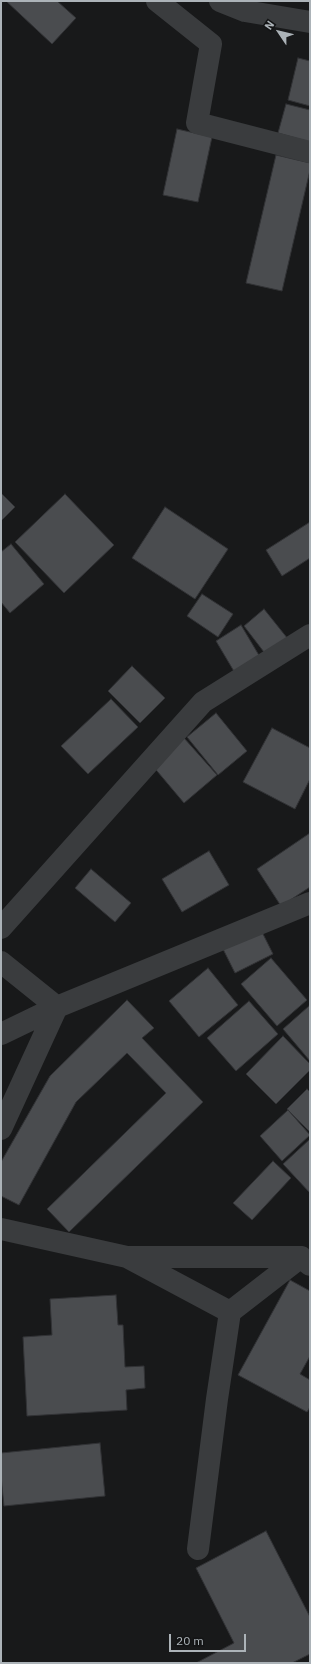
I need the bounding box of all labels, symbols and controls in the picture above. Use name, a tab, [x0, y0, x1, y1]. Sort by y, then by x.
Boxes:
north arrow	[259, 12, 299, 52]
text: N	[261, 18, 277, 32]
scale bar	[171, 1626, 248, 1652]
text: 20 m	[176, 1633, 204, 1648]

